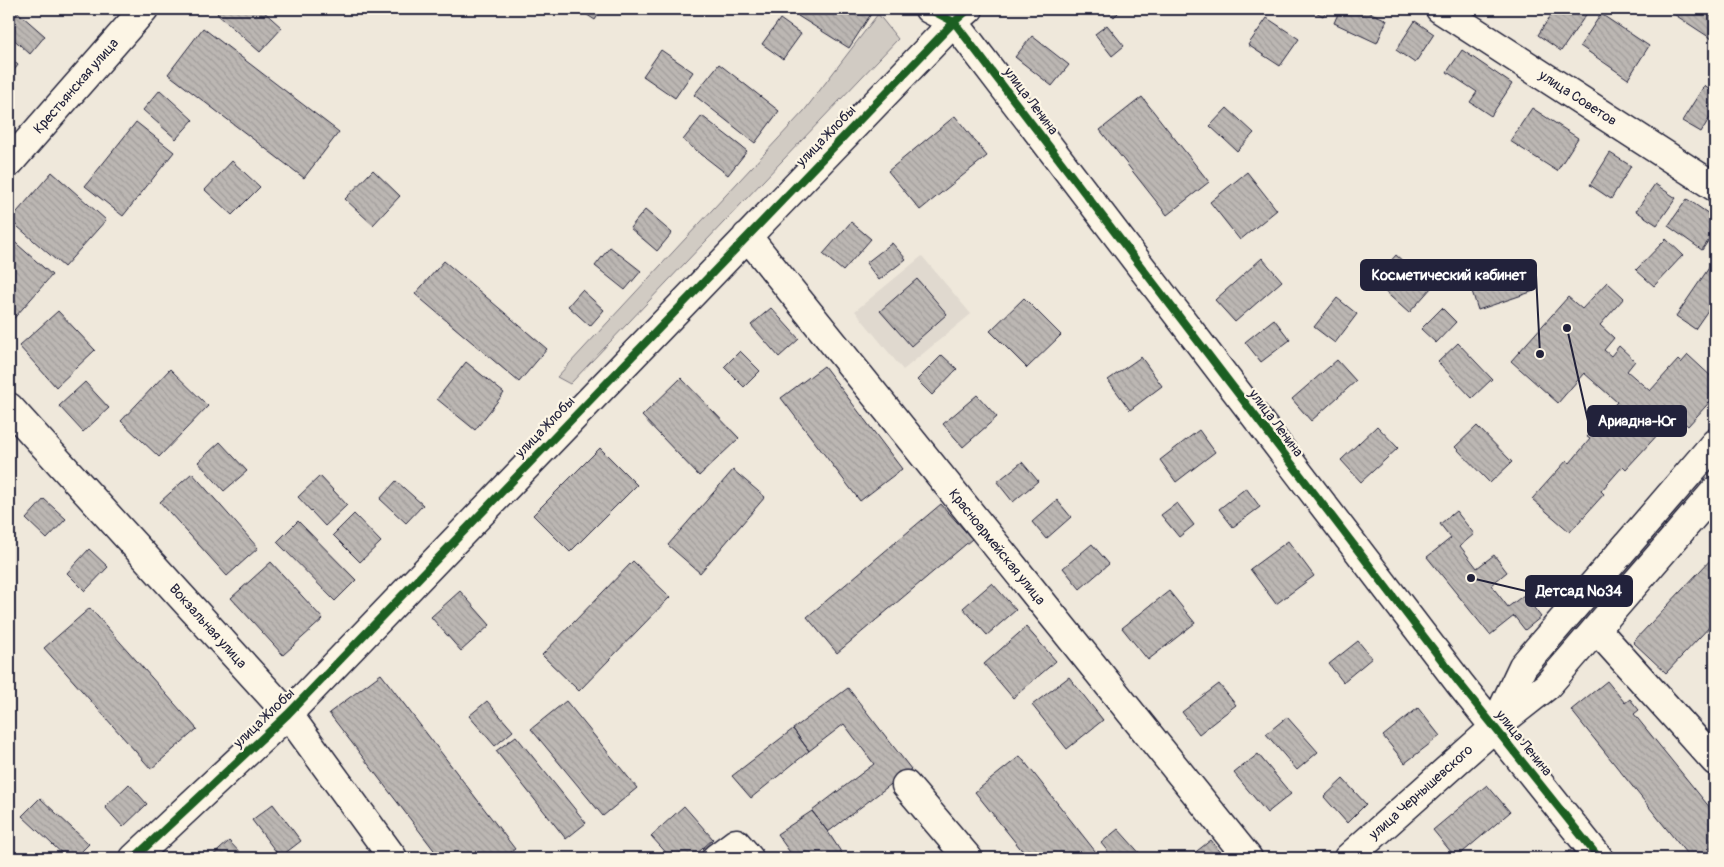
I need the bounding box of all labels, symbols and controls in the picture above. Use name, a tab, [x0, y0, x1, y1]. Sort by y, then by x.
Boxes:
street label: Крестьянская улица	[30, 35, 122, 137]
street label: улица Ленина	[1000, 63, 1062, 138]
street label: улица Советов	[1535, 66, 1620, 129]
street label: улица Жлобы	[792, 102, 859, 171]
callout: Косметический кабинет	[1361, 260, 1536, 290]
text: Косметический кабинет	[1371, 266, 1527, 285]
street label: улица Ленина	[1245, 385, 1307, 460]
street label: улица Жлобы	[511, 393, 578, 462]
callout: Ариадна-Юг	[1588, 406, 1686, 436]
text: Ариадна-Юг	[1598, 412, 1677, 431]
street label: Красноармейская улица	[945, 486, 1049, 608]
callout: Детсад №34	[1526, 576, 1632, 606]
street label: Вокзальная улица	[166, 580, 250, 672]
text: Детсад №34	[1535, 582, 1622, 601]
street label: улица Жлобы	[229, 685, 298, 752]
street label: улица Ленина	[1492, 706, 1556, 779]
street label: улица Чернышевского	[1365, 741, 1477, 844]

